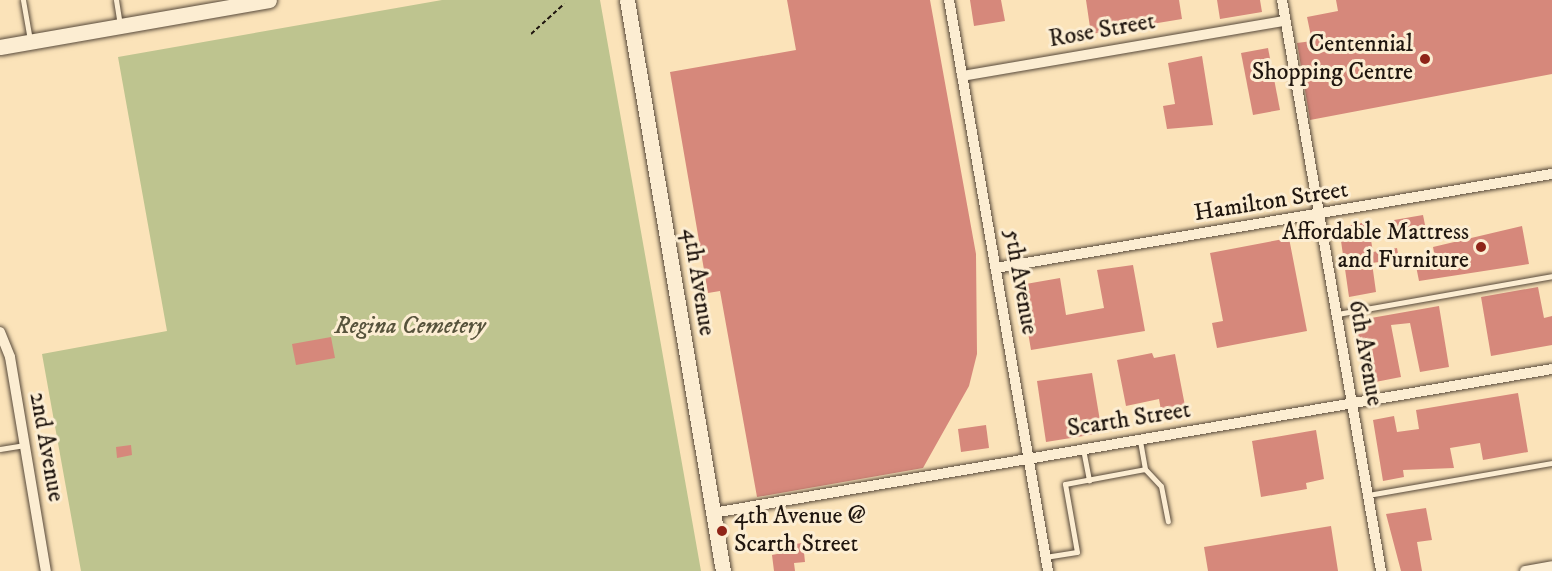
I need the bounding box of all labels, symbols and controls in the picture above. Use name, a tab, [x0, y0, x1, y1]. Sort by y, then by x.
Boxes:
street label: Rose Street	[1047, 7, 1157, 55]
place label: Centennial Shopping Centre	[1252, 31, 1413, 87]
marker: Centennial Shopping Centre	[1418, 52, 1432, 66]
street label: Hamilton Street	[1192, 176, 1350, 228]
place label: Affordable Mattress and Furniture	[1282, 219, 1469, 275]
street label: 4th Avenue	[675, 226, 721, 338]
street label: 5th Avenue	[997, 227, 1043, 337]
marker: Affordable Mattress and Furniture	[1474, 240, 1488, 254]
street label: 6th Avenue	[1342, 298, 1388, 408]
park label: Regina Cemetery	[334, 313, 486, 341]
street label: 2nd Avenue	[22, 390, 70, 504]
street label: Scarth Street	[1065, 396, 1193, 444]
place label: 4th Avenue @ Scarth Street	[734, 503, 866, 559]
marker: 4th Avenue @ Scarth Street	[715, 524, 729, 538]

